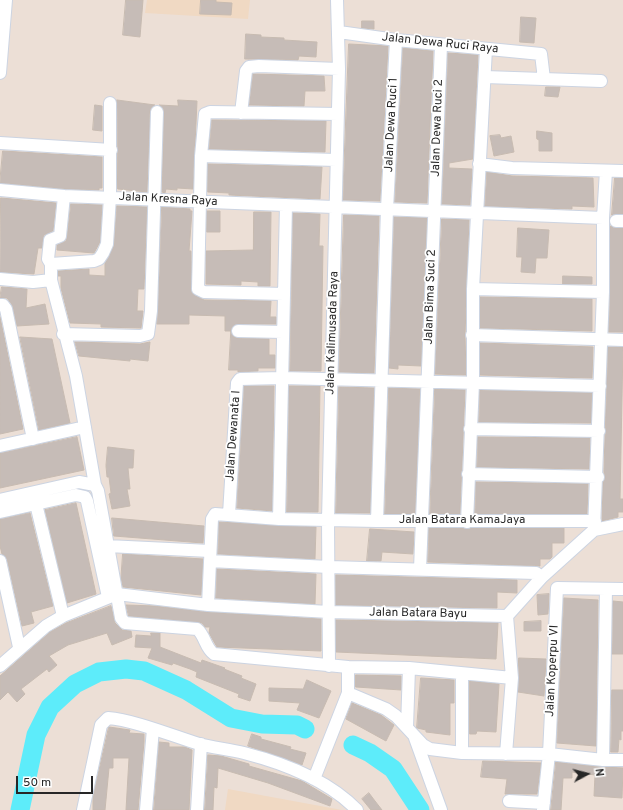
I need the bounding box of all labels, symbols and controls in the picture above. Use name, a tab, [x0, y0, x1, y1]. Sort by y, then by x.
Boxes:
street label: Jalan Dewa Ruci Raya	[381, 31, 499, 57]
street label: Jalan Dewa Ruci 1	[382, 77, 402, 173]
street label: Jalan Dewa Ruci 2	[429, 79, 447, 177]
street label: Jalan Kresna Raya	[118, 190, 218, 210]
street label: Jalan Bima Suci 2	[422, 249, 440, 345]
street label: Jalan Kalimusada Raya	[324, 271, 342, 395]
street label: Jalan Dewanata I	[224, 390, 244, 482]
street label: Jalan Batara KamaJaya	[399, 514, 525, 528]
street label: Jalan Batara Bayu	[369, 606, 467, 622]
street label: Jalan Koperpu VI	[543, 625, 563, 717]
north arrow	[567, 754, 607, 794]
scale bar	[18, 768, 95, 794]
text: N	[591, 768, 606, 777]
text: 50 m	[23, 775, 51, 791]

